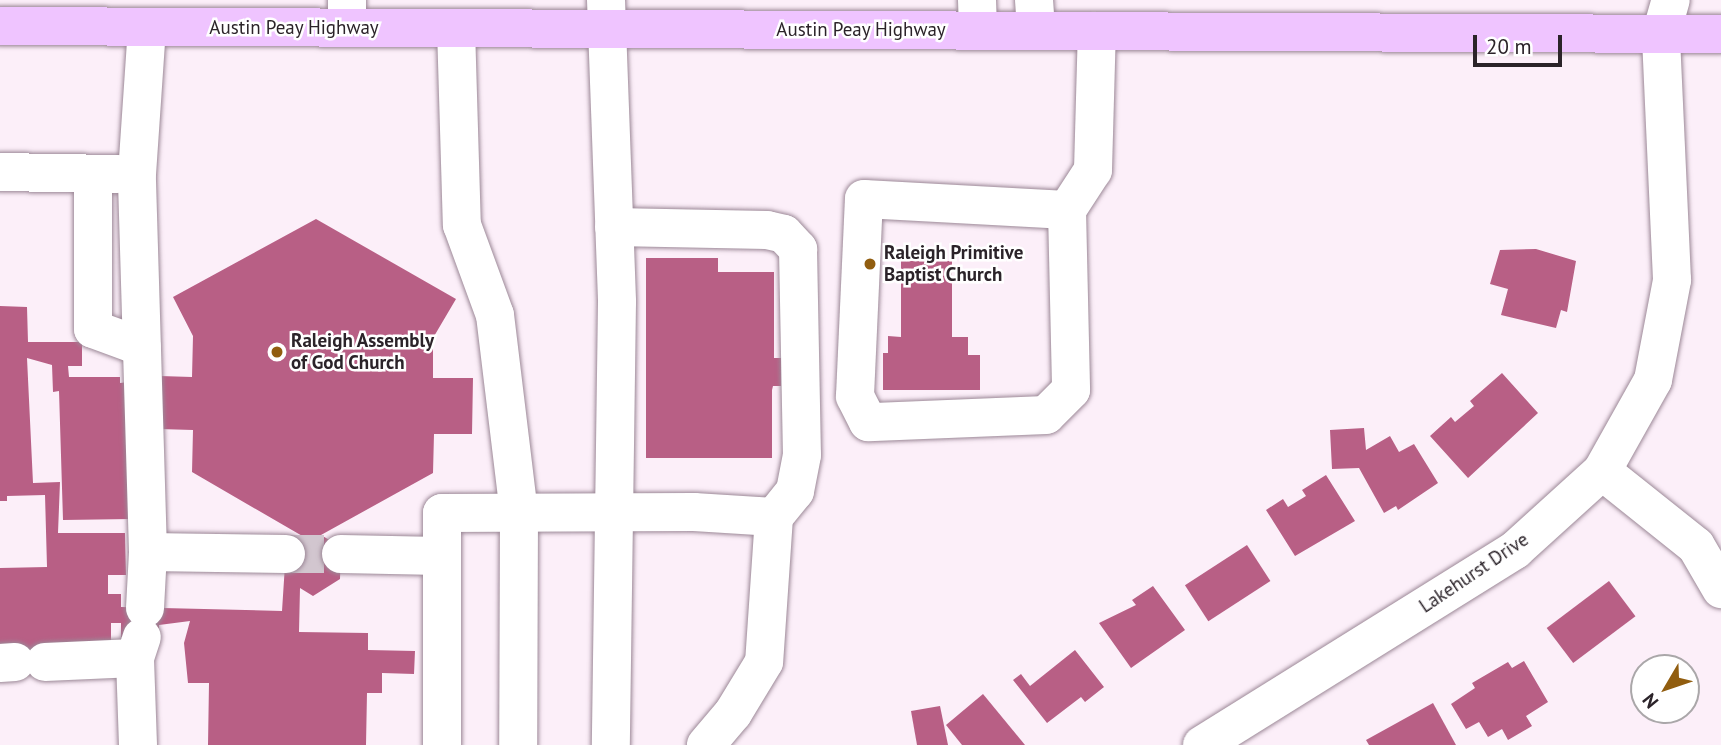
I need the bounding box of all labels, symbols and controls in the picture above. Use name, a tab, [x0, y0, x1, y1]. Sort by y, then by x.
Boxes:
street label: Austin Peay Highway	[209, 17, 379, 39]
street label: Austin Peay Highway	[776, 19, 946, 41]
scale bar	[1476, 21, 1565, 65]
text: 20 m	[1486, 33, 1532, 60]
place label: Raleigh Primitive Baptist Church	[884, 242, 1023, 286]
marker: Raleigh Primitive Baptist Church	[862, 256, 878, 272]
place label: Raleigh Assembly of God Church	[291, 330, 435, 374]
marker: Raleigh Assembly of God Church	[269, 344, 285, 360]
street label: Lakehurst Drive	[1415, 528, 1533, 618]
north arrow	[1630, 654, 1700, 724]
text: N	[1637, 689, 1663, 713]

